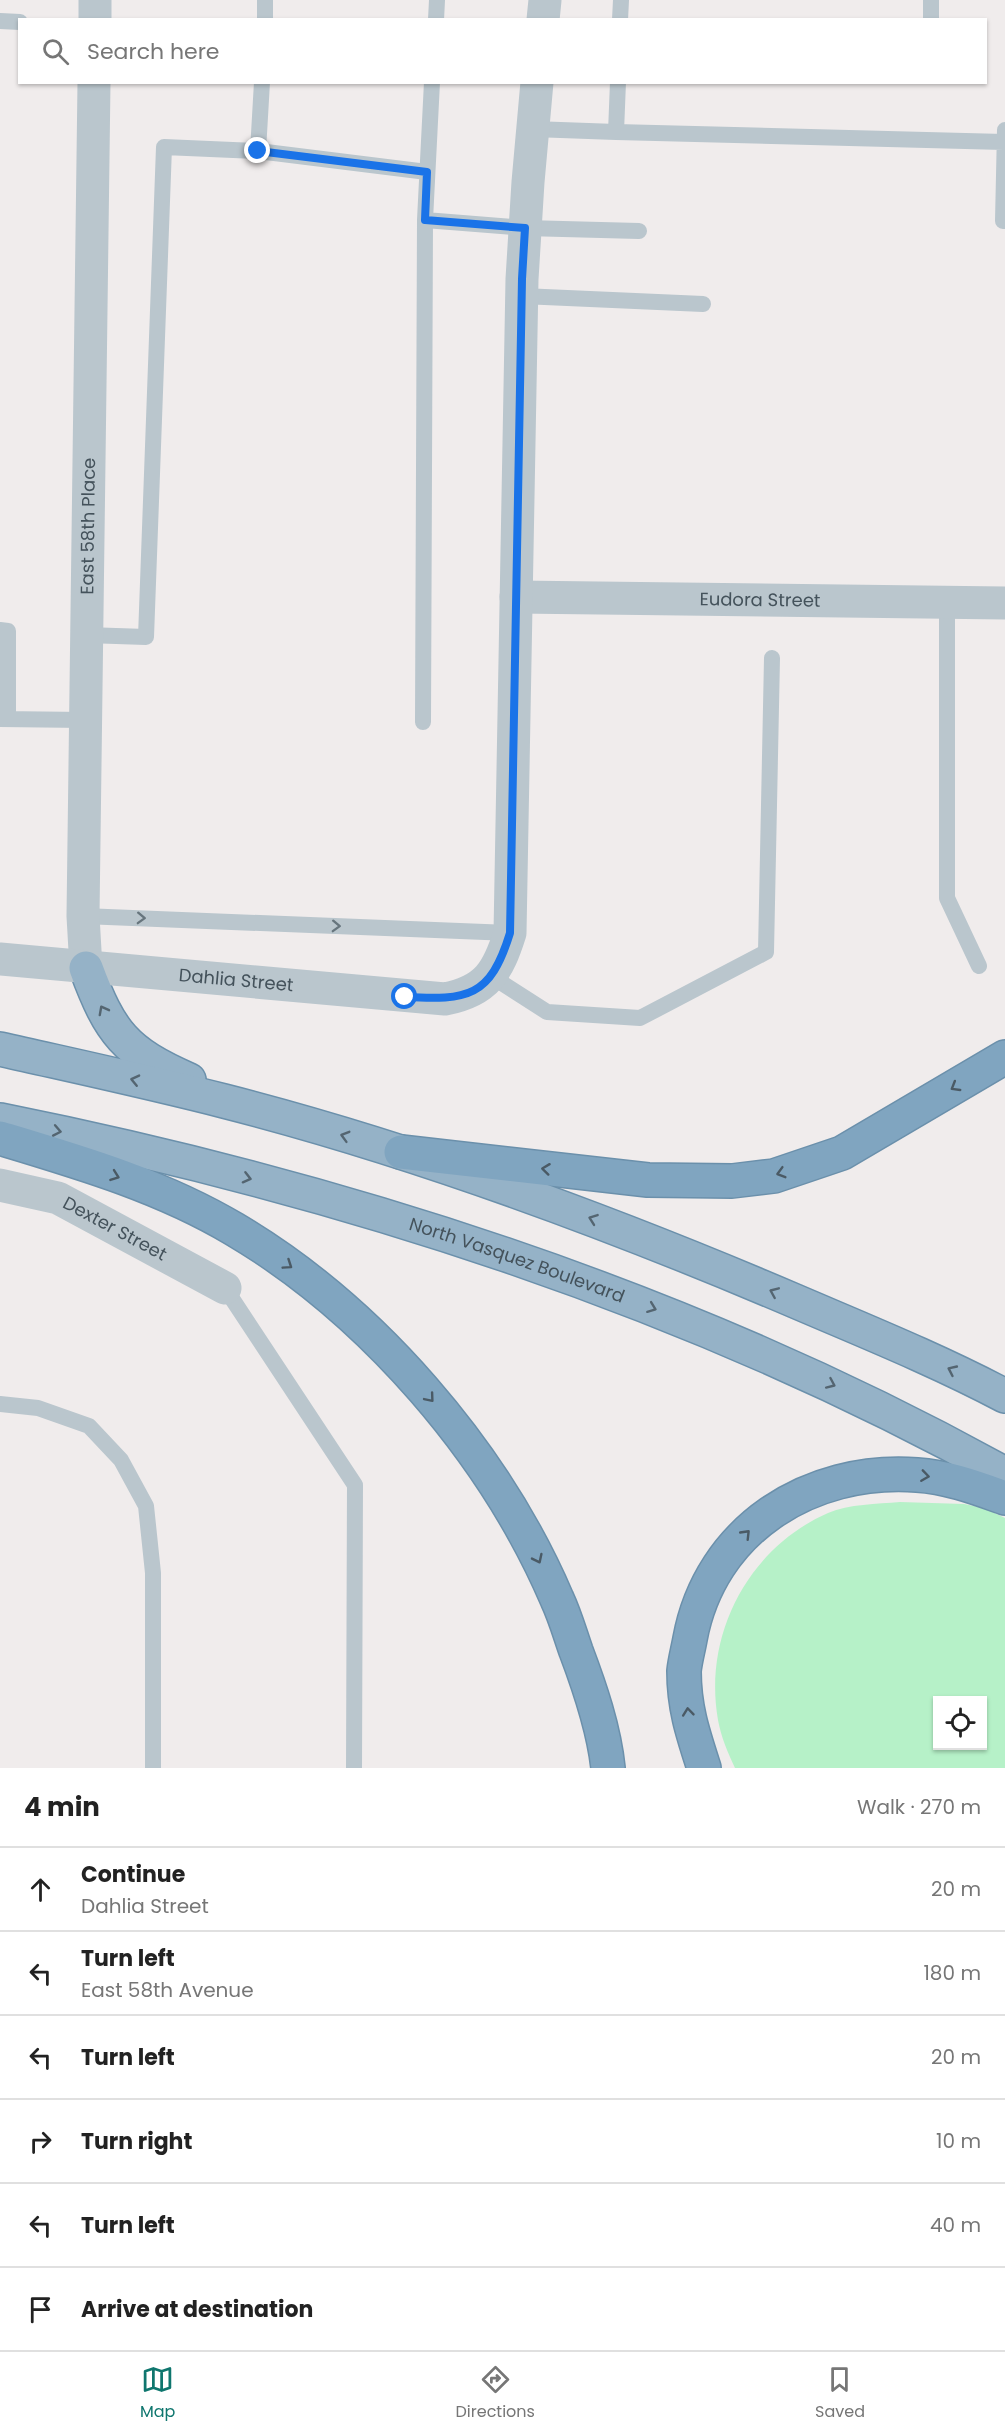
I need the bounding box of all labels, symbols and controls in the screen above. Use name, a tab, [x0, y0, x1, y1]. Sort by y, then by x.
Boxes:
search box	[18, 18, 987, 84]
icon: search	[39, 35, 72, 68]
text: Search here	[87, 36, 220, 67]
route end	[244, 137, 270, 163]
street label: East 58th Place	[74, 457, 101, 595]
street label: Eudora Street	[699, 586, 821, 613]
one-way arrow	[137, 912, 146, 925]
one-way arrow	[332, 920, 341, 932]
street label: Dahlia Street	[178, 962, 295, 997]
route start	[391, 983, 417, 1009]
one-way arrow	[99, 1006, 110, 1016]
one-way arrow	[131, 1075, 141, 1088]
one-way arrow	[951, 1080, 961, 1091]
one-way arrow	[52, 1124, 62, 1137]
one-way arrow	[340, 1131, 351, 1143]
one-way arrow	[541, 1163, 550, 1176]
one-way arrow	[776, 1166, 787, 1178]
one-way arrow	[110, 1168, 120, 1181]
one-way arrow	[241, 1170, 251, 1183]
street label: Dexter Street	[59, 1190, 171, 1266]
street label: North Vasquez Boulevard	[406, 1211, 628, 1309]
one-way arrow	[588, 1214, 599, 1227]
one-way arrow	[281, 1258, 292, 1269]
one-way arrow	[769, 1287, 780, 1299]
one-way arrow	[646, 1301, 657, 1314]
one-way arrow	[948, 1366, 959, 1378]
one-way arrow	[825, 1377, 836, 1389]
one-way arrow	[423, 1391, 434, 1402]
one-way arrow	[920, 1470, 929, 1482]
one-way arrow	[738, 1530, 749, 1541]
one-way arrow	[531, 1553, 542, 1564]
map controls	[933, 1696, 987, 1750]
button: locate	[933, 1696, 987, 1750]
one-way arrow	[682, 1708, 695, 1717]
text: 4 min	[24, 1789, 100, 1825]
text: Walk · 270 m	[857, 1793, 981, 1821]
text: Continue	[81, 1859, 185, 1890]
icon: ahead	[24, 1873, 57, 1906]
text: 20 m	[931, 1875, 981, 1903]
text: Dahlia Street	[81, 1892, 209, 1920]
text: Turn left	[81, 1943, 175, 1974]
icon: left	[24, 1957, 57, 1990]
text: 180 m	[923, 1959, 981, 1987]
text: East 58th Avenue	[81, 1976, 254, 2004]
icon: left	[24, 2041, 57, 2074]
text: Turn left	[81, 2042, 175, 2073]
text: 20 m	[931, 2043, 981, 2071]
icon: right	[24, 2125, 57, 2158]
text: Turn right	[81, 2126, 192, 2157]
text: 10 m	[936, 2127, 981, 2155]
icon: left	[24, 2209, 57, 2242]
text: Turn left	[81, 2210, 175, 2241]
text: 40 m	[930, 2211, 981, 2239]
icon: arrive	[24, 2293, 57, 2326]
text: Arrive at destination	[81, 2294, 313, 2325]
tab: Map	[140, 2363, 175, 2424]
tab: Directions	[456, 2363, 535, 2424]
tab: Saved	[815, 2363, 865, 2424]

